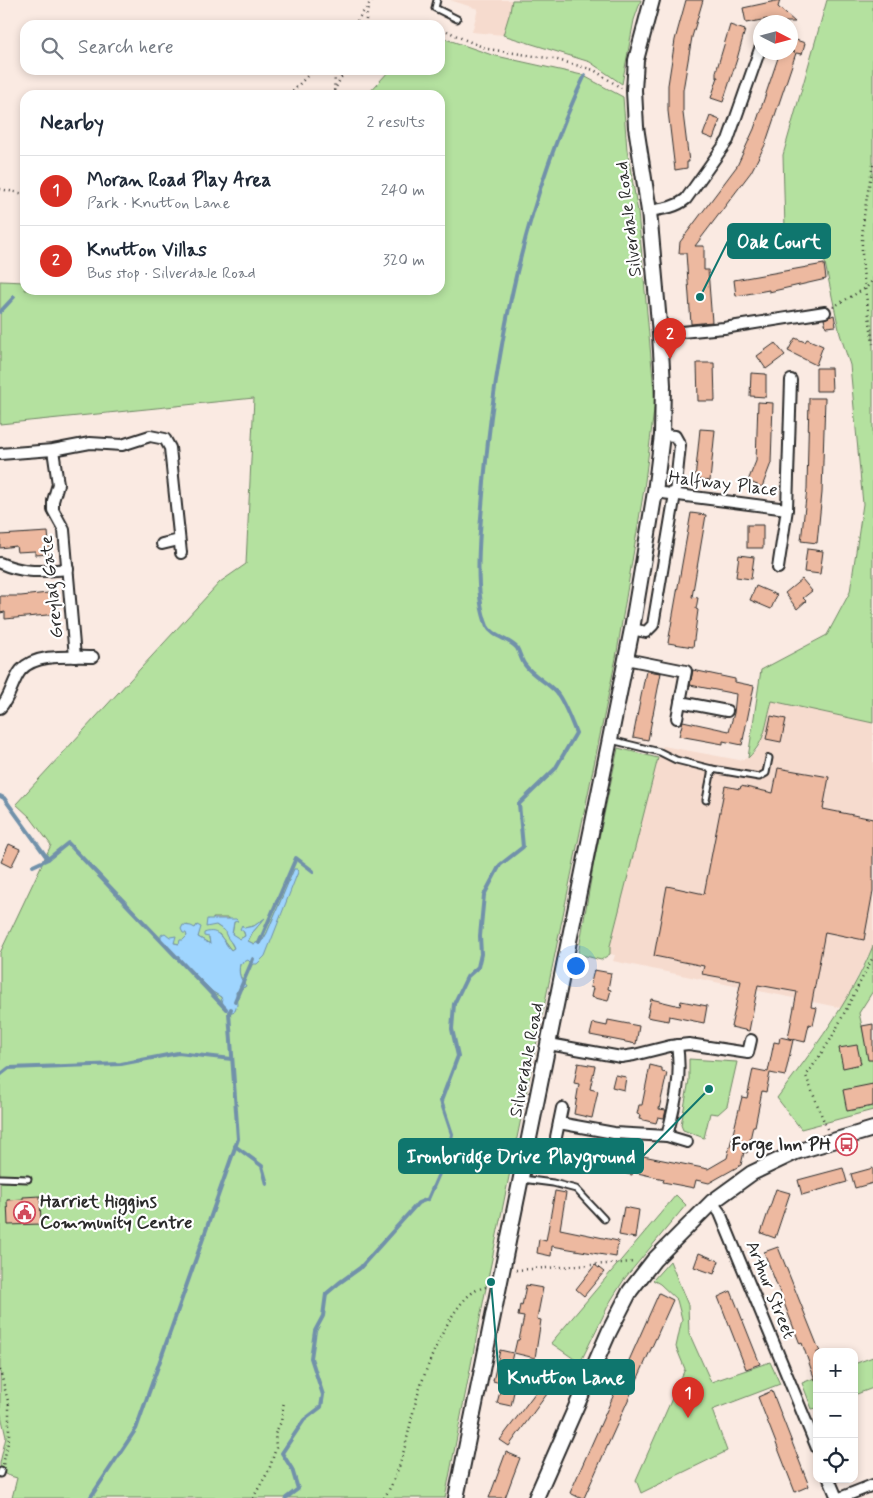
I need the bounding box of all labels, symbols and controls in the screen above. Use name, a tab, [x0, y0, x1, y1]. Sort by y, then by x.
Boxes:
north arrow	[753, 15, 798, 60]
search box	[20, 20, 445, 75]
icon: search	[38, 34, 66, 62]
text: Search here	[78, 35, 174, 60]
text: Nearby	[40, 109, 104, 137]
text: 2 results	[367, 112, 425, 133]
street label: Silverdale Road	[610, 160, 648, 278]
text: Moran Road Play Area	[87, 168, 271, 193]
text: 1	[52, 180, 60, 201]
text: 240 m	[381, 180, 425, 201]
text: Park · Knutton Lane	[87, 193, 230, 214]
callout: Oak Court	[728, 224, 830, 258]
text: Oak Court	[737, 230, 822, 255]
text: Knutton Villas	[87, 238, 207, 263]
text: 2	[52, 250, 60, 271]
text: 320 m	[383, 250, 425, 271]
text: Bus stop · Silverdale Road	[87, 263, 256, 284]
pin: 2	[654, 318, 686, 359]
street label: Halfway Place	[667, 465, 779, 503]
street label: Greylag Gate	[35, 534, 71, 640]
your location	[563, 953, 589, 979]
street label: Silverdale Road	[504, 1001, 550, 1119]
place label: Forge Inn PH	[731, 1133, 831, 1159]
bus stop icon: Forge Inn PH	[835, 1133, 859, 1157]
callout: Ironbridge Drive Playground	[399, 1139, 643, 1173]
text: Ironbridge Drive Playground	[407, 1145, 635, 1173]
place label: Harriet Higgins Community Centre	[40, 1190, 192, 1235]
public building icon: Harriet Higgins Community Centre	[12, 1200, 36, 1224]
street label: Arthur Street	[739, 1237, 801, 1343]
map controls	[813, 1348, 858, 1483]
button: +	[813, 1348, 858, 1393]
callout: Knutton Lane	[499, 1360, 634, 1394]
text: Knutton Lane	[507, 1366, 625, 1391]
pin: 1	[672, 1377, 704, 1418]
button: −	[813, 1393, 858, 1438]
button: locate	[813, 1438, 858, 1483]

